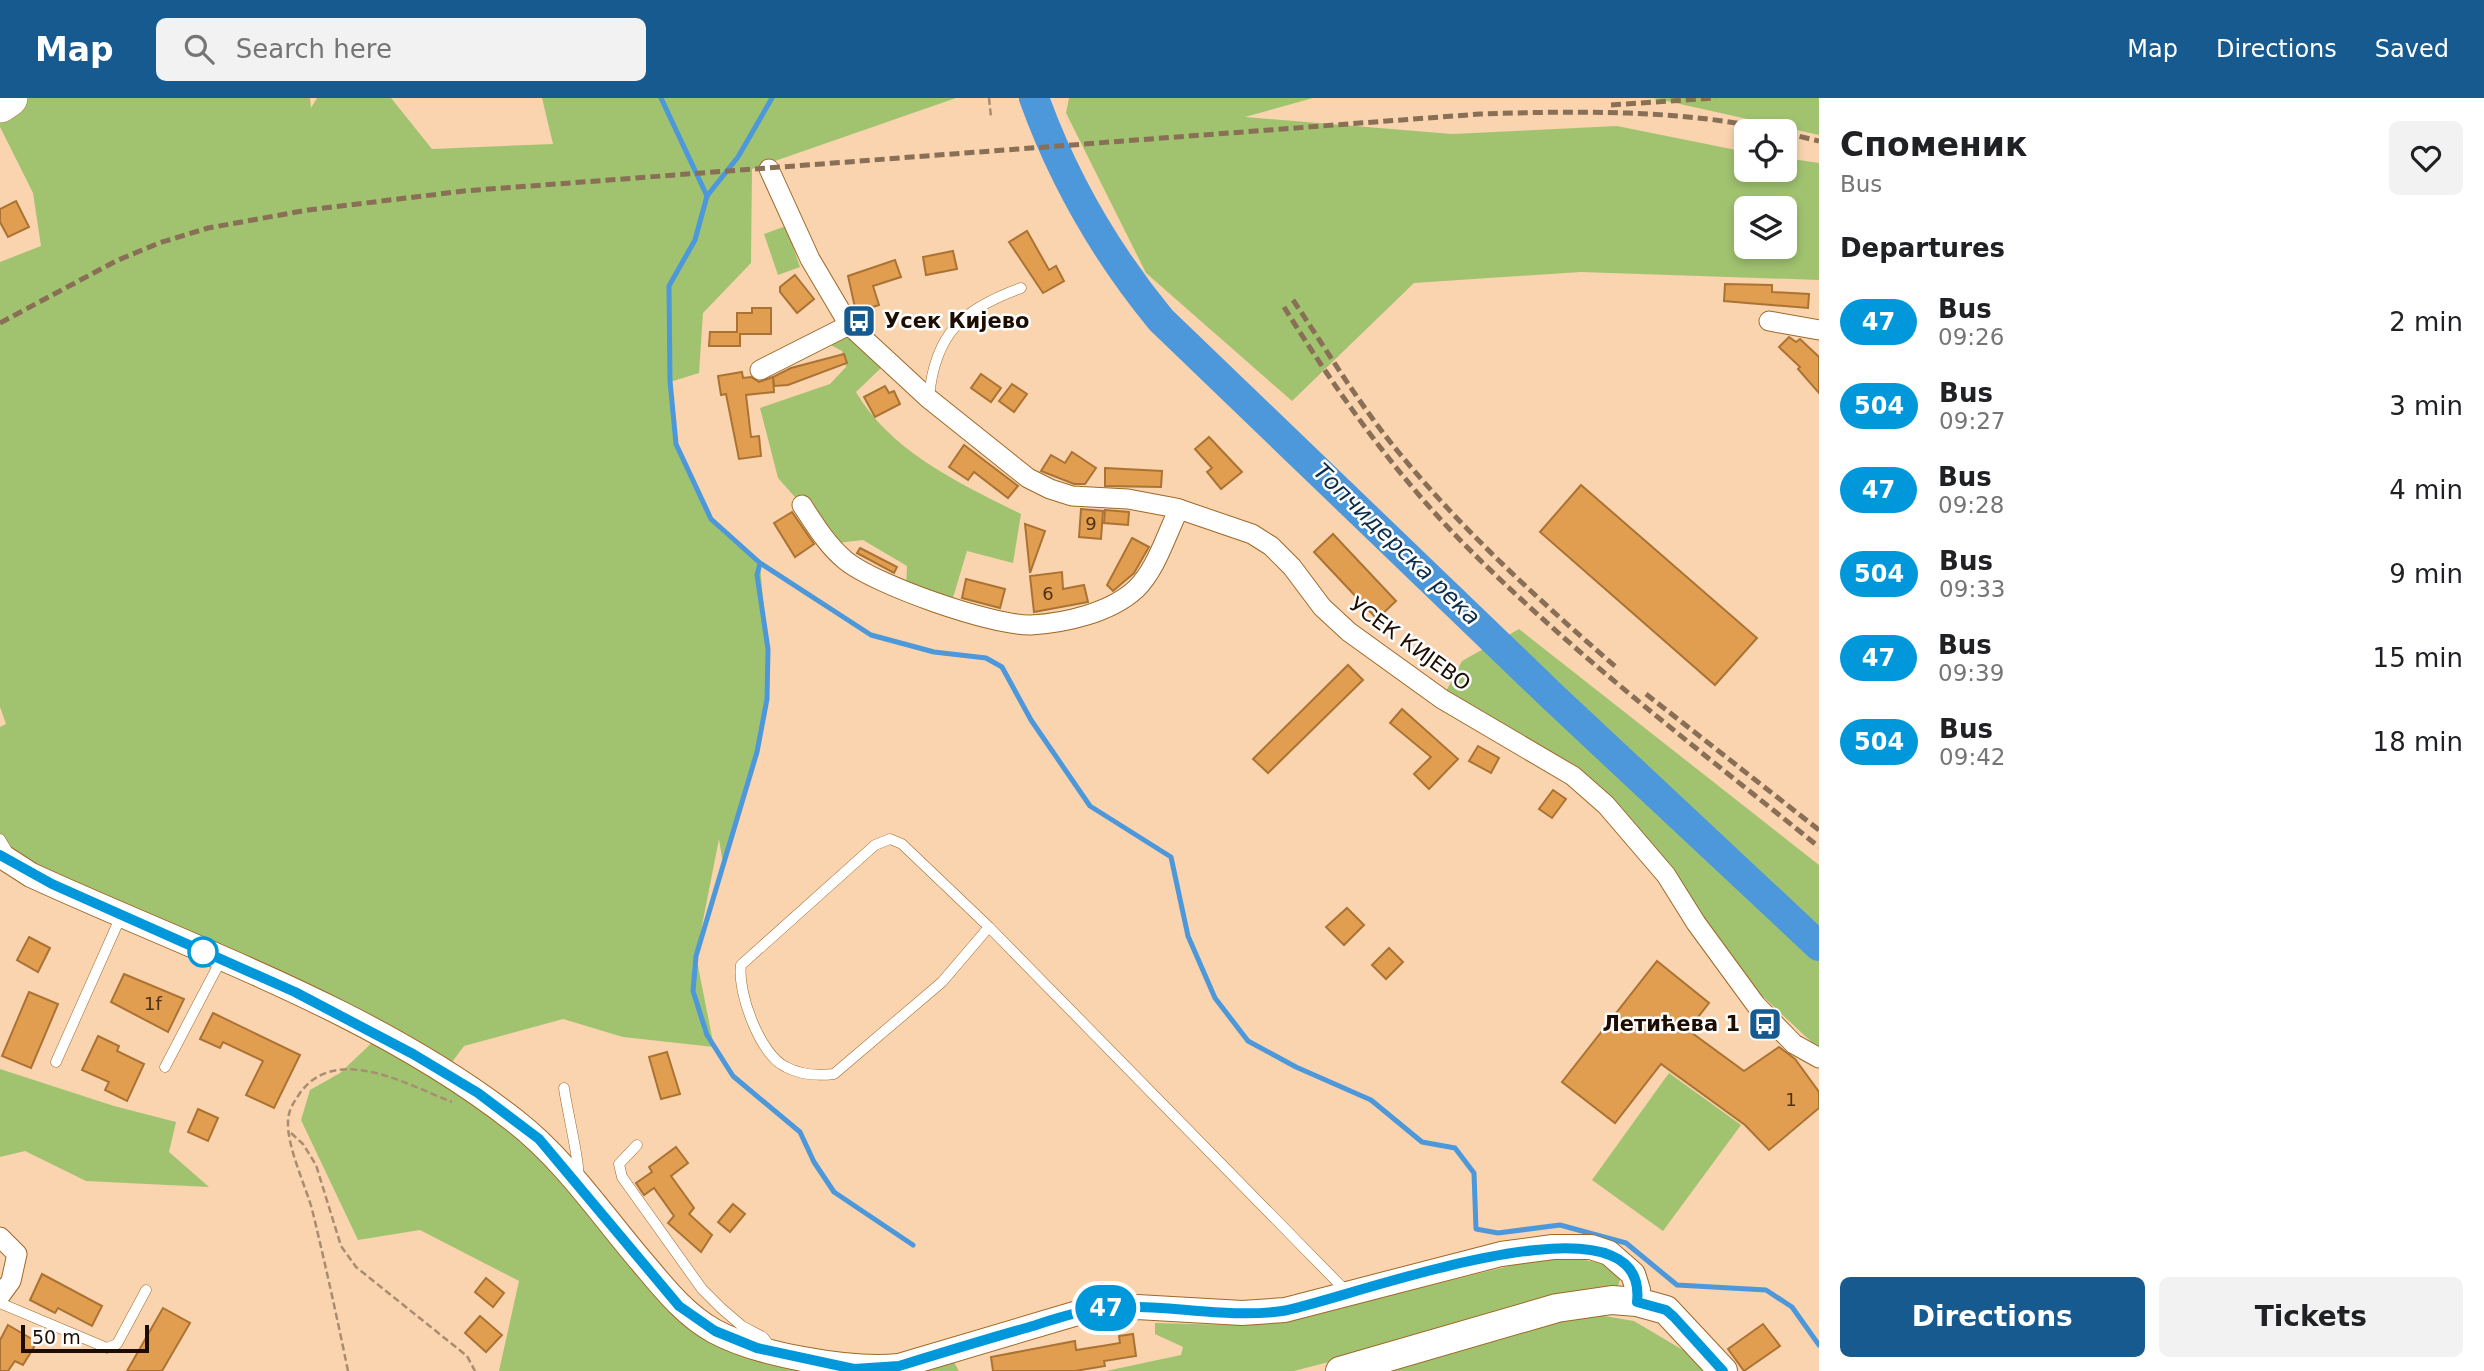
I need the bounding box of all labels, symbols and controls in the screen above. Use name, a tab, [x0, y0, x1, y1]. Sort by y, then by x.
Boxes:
search box	[156, 18, 646, 81]
text: Map	[35, 30, 114, 69]
icon: search	[180, 30, 218, 68]
text: Search here	[236, 34, 392, 64]
text: Map	[2127, 35, 2178, 63]
text: Directions	[2216, 35, 2337, 63]
text: Saved	[2375, 35, 2449, 63]
map controls	[1734, 119, 1797, 259]
button: locate	[1734, 119, 1797, 182]
button: heart	[2389, 121, 2463, 195]
text: Споменик	[1840, 125, 2027, 164]
text: Bus	[1840, 171, 1882, 197]
button: layers	[1734, 196, 1797, 259]
text: Departures	[1840, 233, 2005, 263]
text: Bus	[1938, 294, 1992, 324]
bus stop icon: Усек Кијево	[840, 302, 878, 340]
text: 2 min	[2389, 307, 2463, 337]
text: 47	[1862, 308, 1895, 336]
place label: Усек Кијево	[884, 309, 1029, 333]
text: 09:26	[1938, 324, 2004, 350]
text: Bus	[1939, 378, 1993, 408]
text: 3 min	[2389, 391, 2463, 421]
text: 504	[1854, 392, 1904, 420]
text: 09:27	[1939, 408, 2005, 434]
water label: Топчидерска река	[1308, 458, 1486, 630]
text: Bus	[1938, 462, 1992, 492]
text: 4 min	[2389, 475, 2463, 505]
text: 47	[1862, 476, 1895, 504]
text: 09:28	[1938, 492, 2004, 518]
house number: 9	[1085, 513, 1097, 534]
text: Bus	[1939, 546, 1993, 576]
text: 9 min	[2389, 559, 2463, 589]
text: 504	[1854, 560, 1904, 588]
text: 09:33	[1939, 576, 2005, 602]
house number: 6	[1042, 583, 1054, 604]
street label: УСЕК КИЈЕВО	[1345, 592, 1475, 696]
text: Bus	[1938, 630, 1992, 660]
text: 15 min	[2373, 643, 2463, 673]
text: 47	[1862, 644, 1895, 672]
text: 09:39	[1938, 660, 2004, 686]
text: Bus	[1939, 714, 1993, 744]
text: 18 min	[2373, 727, 2463, 757]
text: 504	[1854, 728, 1904, 756]
text: 09:42	[1939, 744, 2005, 770]
unlabelled marker	[188, 937, 218, 967]
house number: 1f	[144, 993, 163, 1014]
bus stop icon: Летићева 1	[1746, 1005, 1784, 1043]
place label: Летићева 1	[1602, 1012, 1740, 1036]
house number: 1	[1785, 1089, 1797, 1110]
button: Directions	[1840, 1277, 2145, 1357]
button: Tickets	[2159, 1277, 2463, 1357]
line badge: 47	[1074, 1285, 1138, 1331]
text: 47	[1089, 1294, 1123, 1322]
scale bar	[21, 1322, 149, 1354]
text: 50 m	[32, 1326, 81, 1348]

